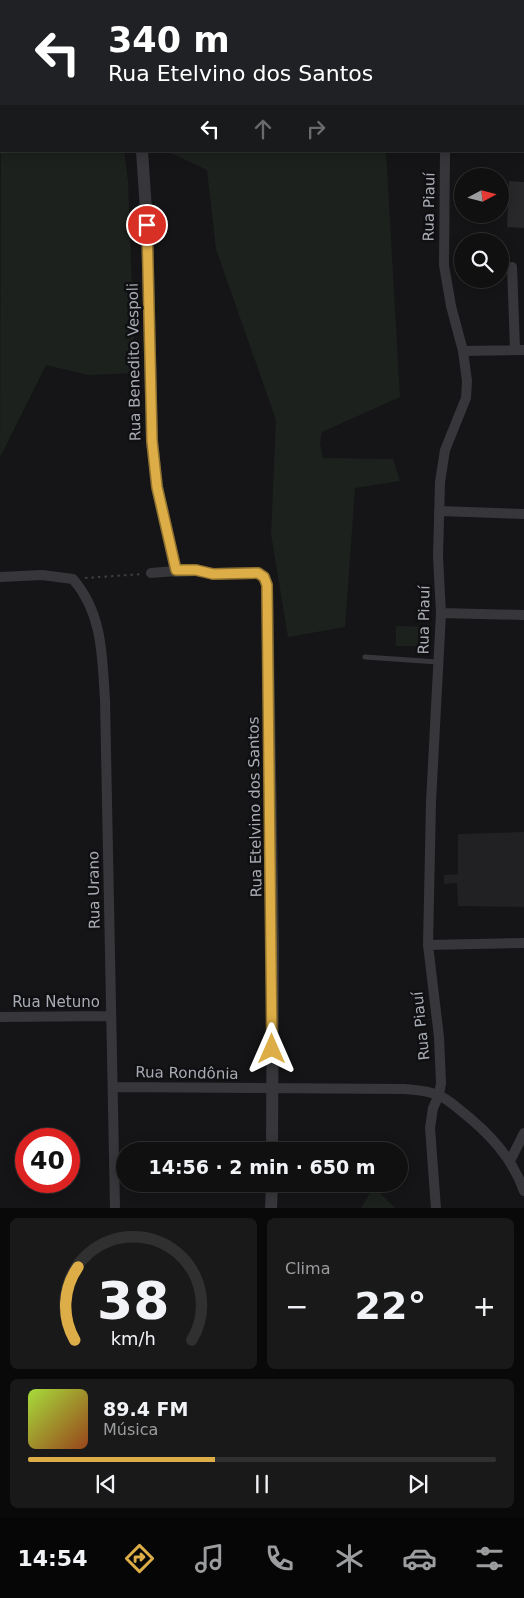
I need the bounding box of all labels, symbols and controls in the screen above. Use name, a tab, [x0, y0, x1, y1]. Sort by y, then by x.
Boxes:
icon: left	[25, 20, 90, 85]
text: 340 m	[108, 20, 230, 60]
text: Rua Etelvino dos Santos	[108, 61, 373, 86]
icon: left	[196, 115, 224, 143]
icon: ahead	[249, 115, 277, 143]
icon: right	[302, 115, 330, 143]
north arrow	[454, 168, 509, 222]
map controls	[454, 168, 509, 288]
street label: Rua Piauí	[419, 172, 439, 242]
pin	[126, 204, 168, 246]
icon: arrive	[133, 211, 161, 239]
button: search	[454, 233, 509, 288]
street label: Rua Benedito Vespoli	[124, 283, 144, 441]
street label: Rua Piauí	[414, 585, 434, 655]
street label: Rua Etelvino dos Santos	[244, 716, 266, 898]
street label: Rua Urano	[84, 851, 104, 929]
street label: Rua Piauí	[408, 990, 434, 1061]
street label: Rua Netuno	[12, 993, 100, 1011]
position arrow	[245, 1022, 297, 1074]
street label: Rua Rondônia	[135, 1063, 239, 1083]
speed limit sign: 40	[15, 1128, 80, 1193]
text: 14:56 · 2 min · 650 m	[148, 1156, 376, 1178]
text: Clima	[285, 1259, 330, 1278]
text: 38	[97, 1271, 170, 1331]
text: 22°	[355, 1284, 426, 1328]
text: −	[285, 1290, 308, 1323]
text: +	[473, 1290, 496, 1323]
text: km/h	[111, 1328, 156, 1349]
text: 89.4 FM	[103, 1398, 188, 1420]
text: Música	[103, 1420, 158, 1439]
icon: previous	[92, 1470, 120, 1498]
icon: pause	[248, 1470, 276, 1498]
icon: next	[404, 1470, 432, 1498]
icon: directions	[122, 1541, 157, 1576]
icon: music	[192, 1541, 227, 1576]
icon: phone	[262, 1541, 297, 1576]
icon: climate	[332, 1541, 367, 1576]
icon: car	[402, 1541, 437, 1576]
icon: filters	[472, 1541, 507, 1576]
text: 14:54	[17, 1546, 87, 1571]

